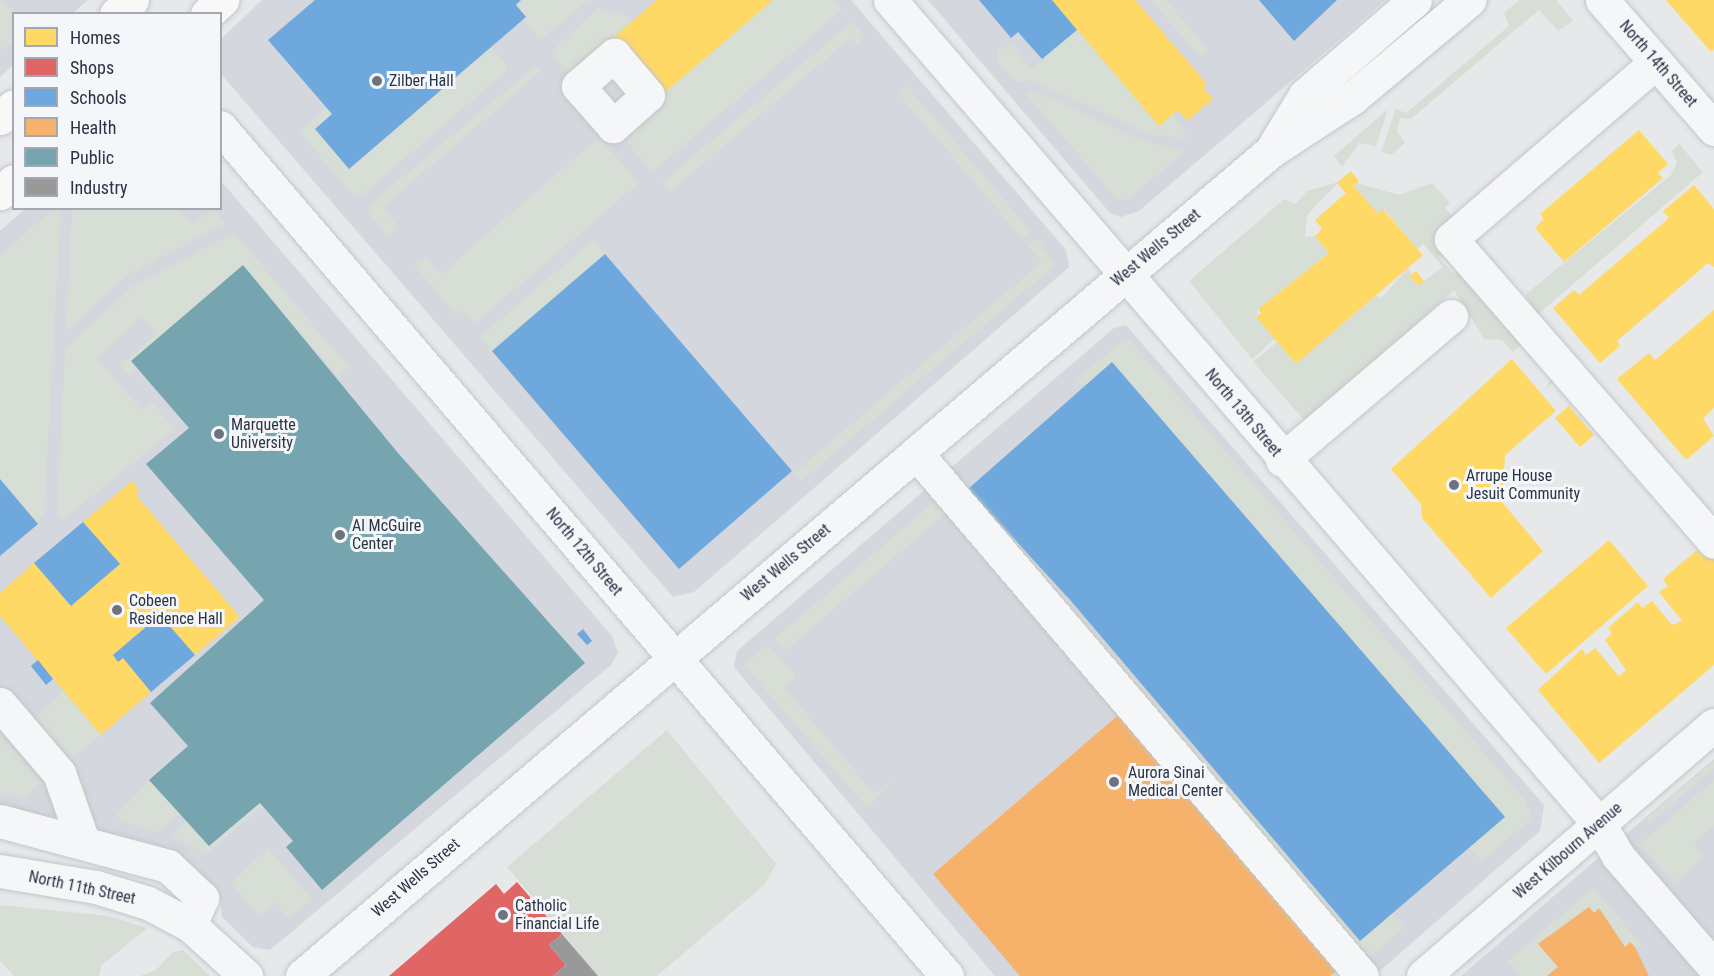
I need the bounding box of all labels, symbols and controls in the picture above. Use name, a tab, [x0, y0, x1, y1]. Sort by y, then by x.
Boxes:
legend	[12, 12, 222, 210]
street label: North 14th Street	[1615, 17, 1701, 111]
text: Homes	[70, 27, 120, 48]
text: Shops	[70, 57, 114, 78]
place label: Zilber Hall	[389, 71, 454, 91]
marker: Zilber Hall	[370, 74, 384, 88]
text: Schools	[70, 87, 127, 108]
text: Health	[70, 117, 116, 138]
text: Public	[70, 147, 114, 168]
text: Industry	[70, 177, 128, 198]
street label: West Wells Street	[1108, 205, 1204, 291]
street label: North 13th Street	[1201, 365, 1285, 461]
place label: Marquette University	[231, 415, 296, 453]
marker: Marquette University	[212, 427, 226, 441]
place label: Arrupe House Jesuit Community	[1466, 466, 1580, 504]
marker: Arrupe House Jesuit Community	[1447, 478, 1461, 492]
street label: North 12th Street	[542, 504, 626, 600]
place label: Al McGuire Center	[352, 516, 421, 554]
street label: West Wells Street	[738, 520, 834, 606]
marker: Al McGuire Center	[333, 528, 347, 542]
place label: Cobeen Residence Hall	[129, 591, 223, 629]
marker: Cobeen Residence Hall	[110, 603, 124, 617]
place label: Aurora Sinai Medical Center	[1128, 763, 1223, 801]
marker: Aurora Sinai Medical Center	[1105, 773, 1123, 791]
street label: West Kilbourn Avenue	[1510, 799, 1626, 903]
street label: West Wells Street	[368, 835, 464, 921]
street label: North 11th Street	[27, 867, 137, 909]
place label: Catholic Financial Life	[515, 896, 599, 934]
marker: Catholic Financial Life	[496, 908, 510, 922]

